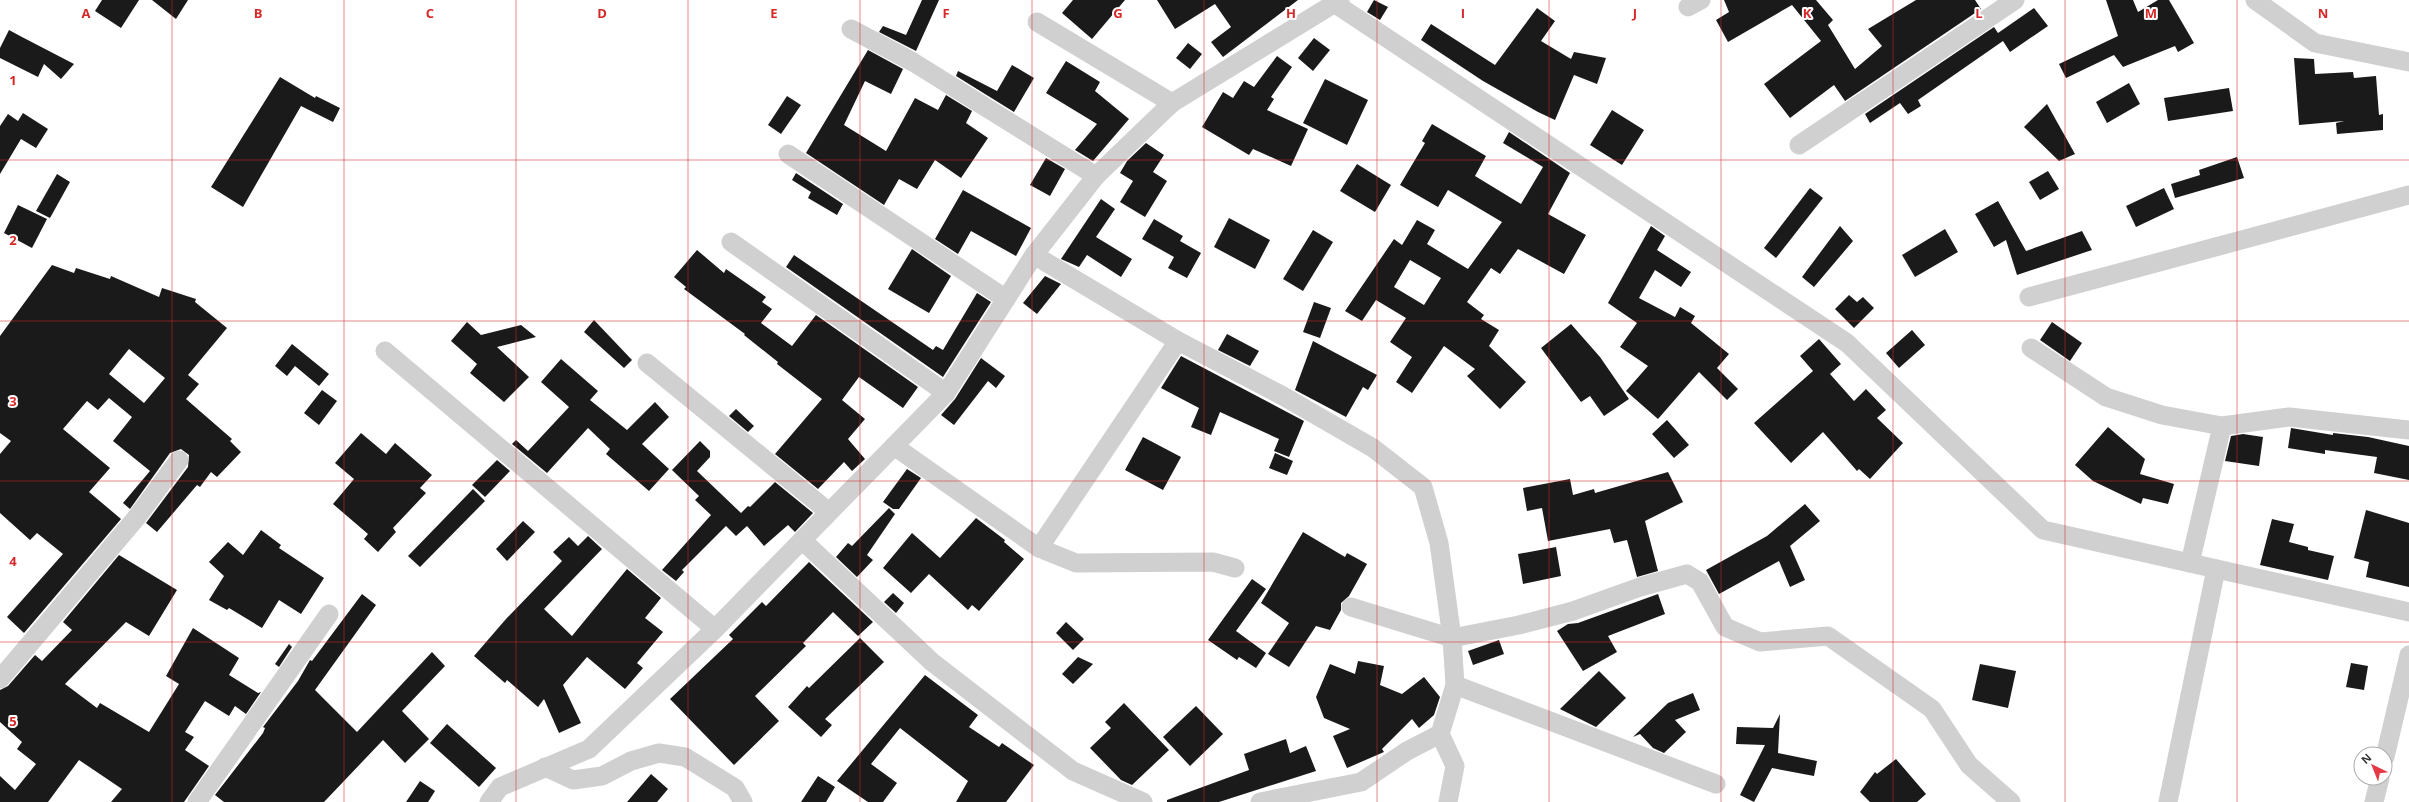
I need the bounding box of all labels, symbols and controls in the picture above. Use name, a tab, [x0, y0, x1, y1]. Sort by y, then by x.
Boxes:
text: A	[82, 4, 91, 22]
text: B	[254, 4, 263, 22]
text: C	[426, 4, 434, 22]
text: D	[597, 4, 607, 22]
text: E	[770, 4, 778, 22]
text: F	[942, 4, 950, 22]
text: G	[1113, 4, 1123, 22]
text: H	[1286, 4, 1296, 22]
text: I	[1461, 4, 1465, 22]
text: J	[1632, 4, 1637, 22]
text: K	[1803, 4, 1812, 22]
text: L	[1975, 4, 1983, 22]
text: M	[2145, 4, 2157, 22]
text: N	[2318, 4, 2328, 22]
text: 1	[9, 71, 17, 89]
text: 2	[9, 231, 17, 249]
text: 3	[9, 392, 17, 410]
text: 4	[9, 552, 17, 570]
text: 5	[9, 712, 17, 730]
north arrow	[2353, 746, 2393, 786]
text: N	[2357, 750, 2374, 767]

